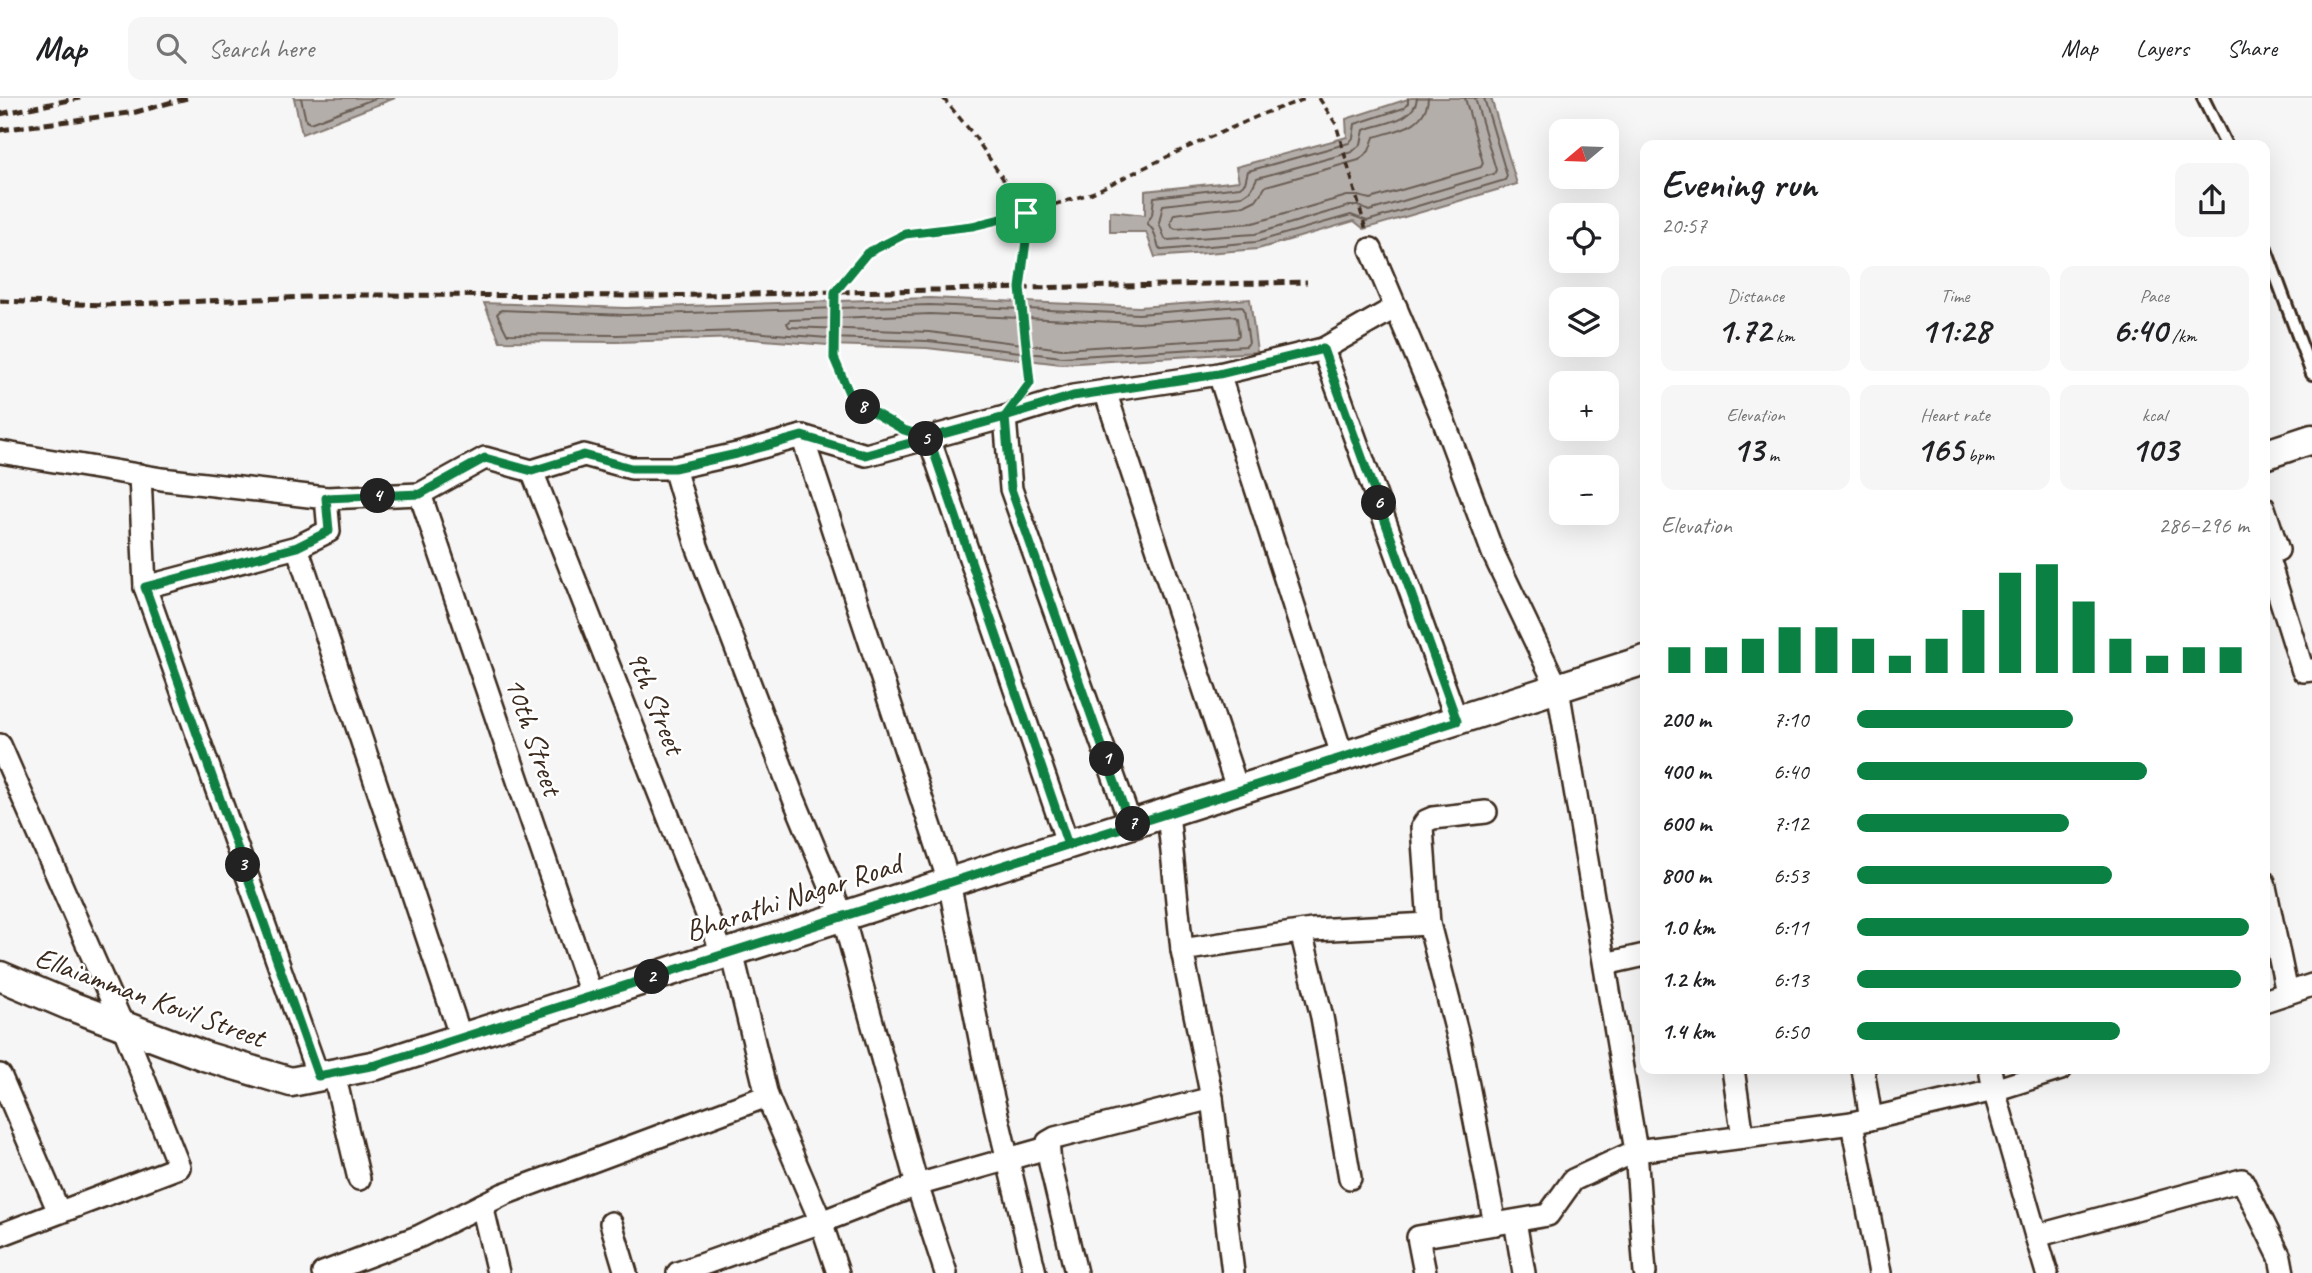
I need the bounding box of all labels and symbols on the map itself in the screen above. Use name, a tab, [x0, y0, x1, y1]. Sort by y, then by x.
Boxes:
north arrow	[1549, 119, 1619, 189]
pin	[996, 183, 1056, 243]
pin: 8	[846, 390, 880, 424]
pin: 5	[908, 422, 944, 456]
pin: 4	[360, 478, 396, 514]
pin: 6	[1362, 486, 1396, 520]
street label: 9th Street	[618, 644, 695, 763]
street label: 10th Street	[496, 672, 573, 803]
pin: 1	[1090, 742, 1124, 776]
pin: 7	[1116, 806, 1150, 842]
street label: Bharathi Nagar Road	[680, 843, 910, 950]
pin: 3	[226, 848, 260, 882]
street label: Ellaiamman Kovil Street	[30, 938, 273, 1057]
pin: 2	[634, 960, 670, 994]

